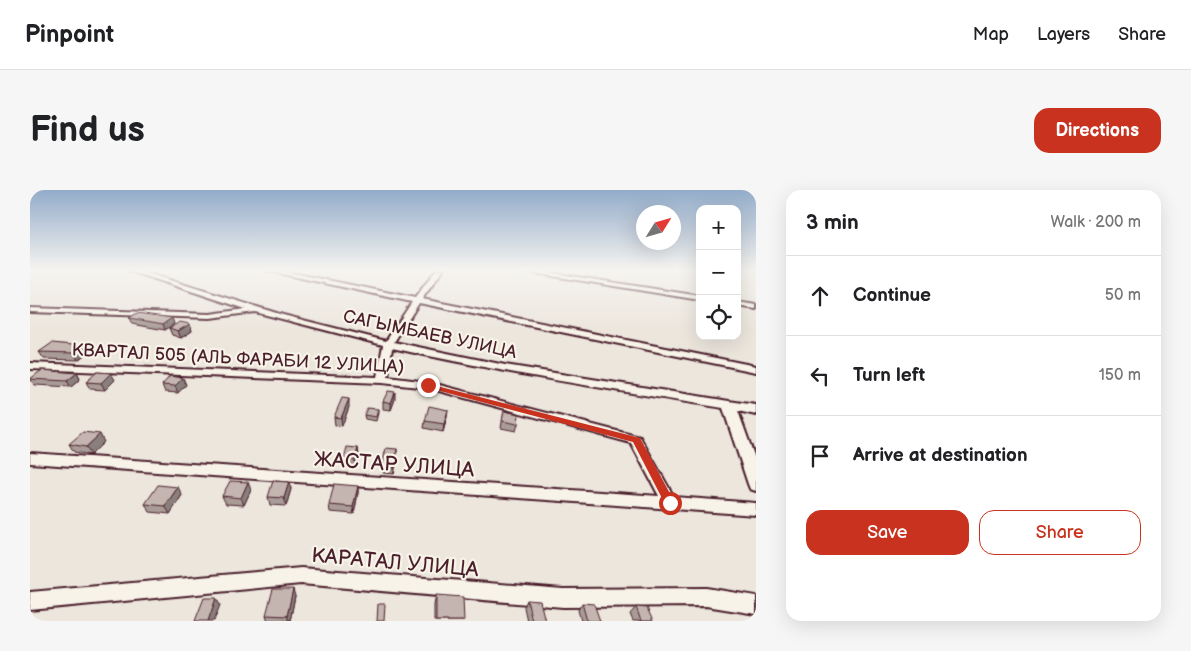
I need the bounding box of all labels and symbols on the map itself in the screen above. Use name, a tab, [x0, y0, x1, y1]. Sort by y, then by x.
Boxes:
north arrow	[636, 205, 681, 250]
street label: САГЫМБАЕВ УЛИЦА	[341, 306, 519, 363]
street label: КВАРТАЛ 505 (АЛЬ ФАРАБИ 12 УЛИЦА)	[71, 339, 405, 378]
route end	[417, 374, 440, 397]
street label: ЖАСТАР УЛИЦА	[313, 446, 475, 483]
route start	[659, 492, 682, 515]
street label: КАРАТАЛ УЛИЦА	[310, 543, 480, 582]

